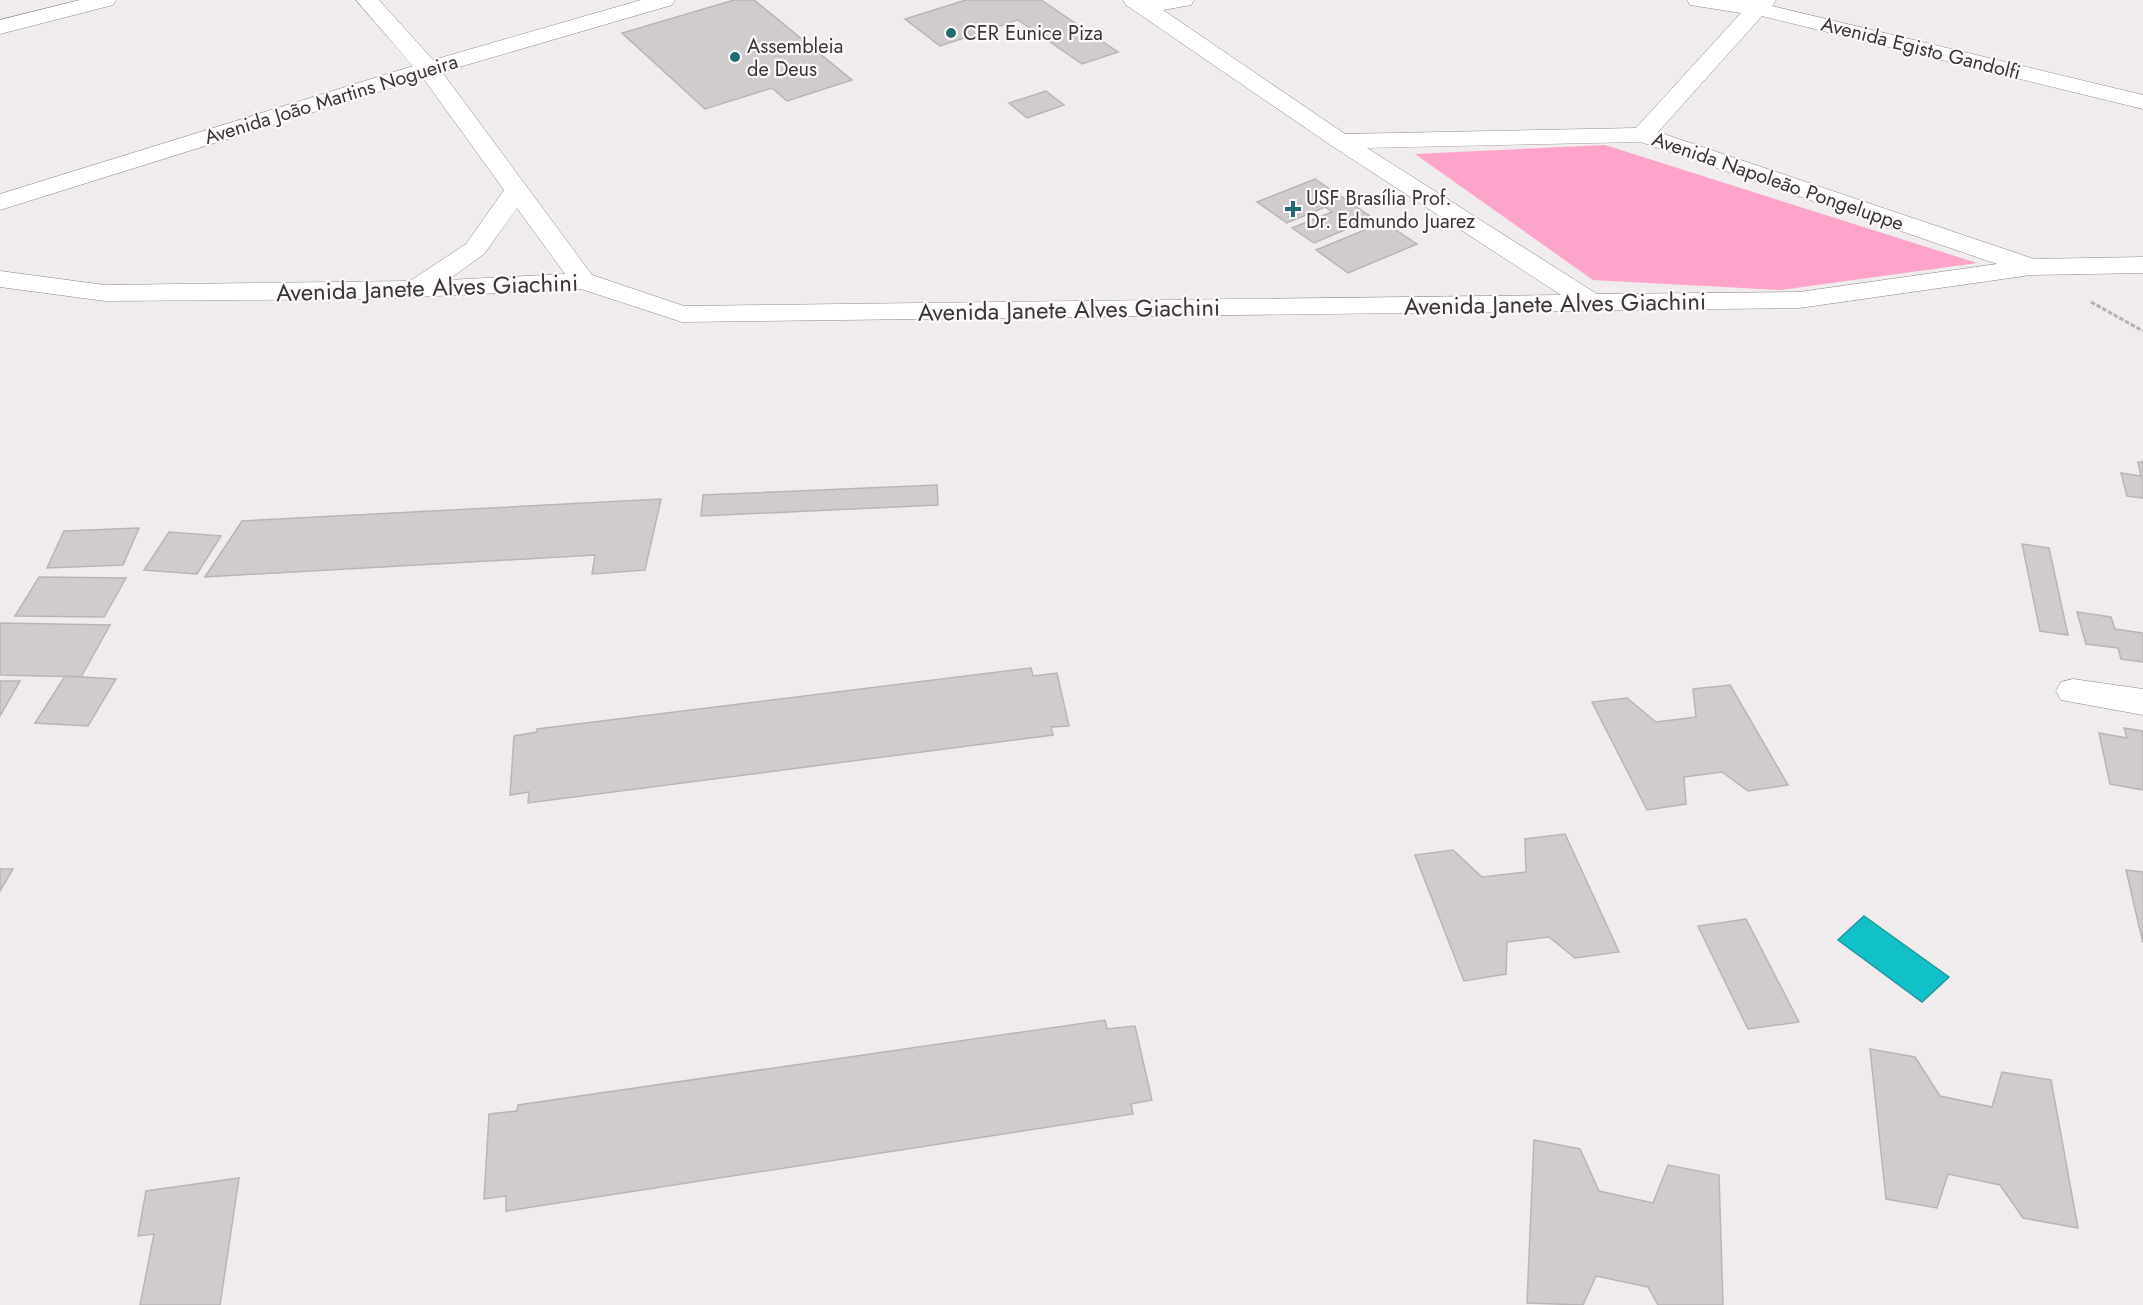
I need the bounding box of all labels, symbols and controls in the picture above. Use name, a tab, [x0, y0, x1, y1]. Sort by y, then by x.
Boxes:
street label: Avenida Egisto Gandolfi	[1818, 10, 2024, 87]
place label: CER Eunice Piza	[963, 19, 1103, 48]
marker: CER Eunice Piza	[944, 26, 958, 40]
place label: Assembleia de Deus	[747, 32, 843, 84]
street label: Avenida João Martins Nogueira	[201, 47, 461, 152]
marker: Assembleia de Deus	[728, 50, 742, 64]
street label: Avenida Napoleão Pongeluppe	[1648, 125, 1908, 238]
place label: USF Brasília Prof. Dr. Edmundo Juarez	[1306, 184, 1475, 236]
marker: USF Brasília Prof. Dr. Edmundo Juarez	[1284, 200, 1302, 218]
street label: Avenida Janete Alves Giachini	[275, 265, 579, 310]
street label: Avenida Janete Alves Giachini	[1404, 283, 1706, 324]
street label: Avenida Janete Alves Giachini	[918, 289, 1220, 330]

